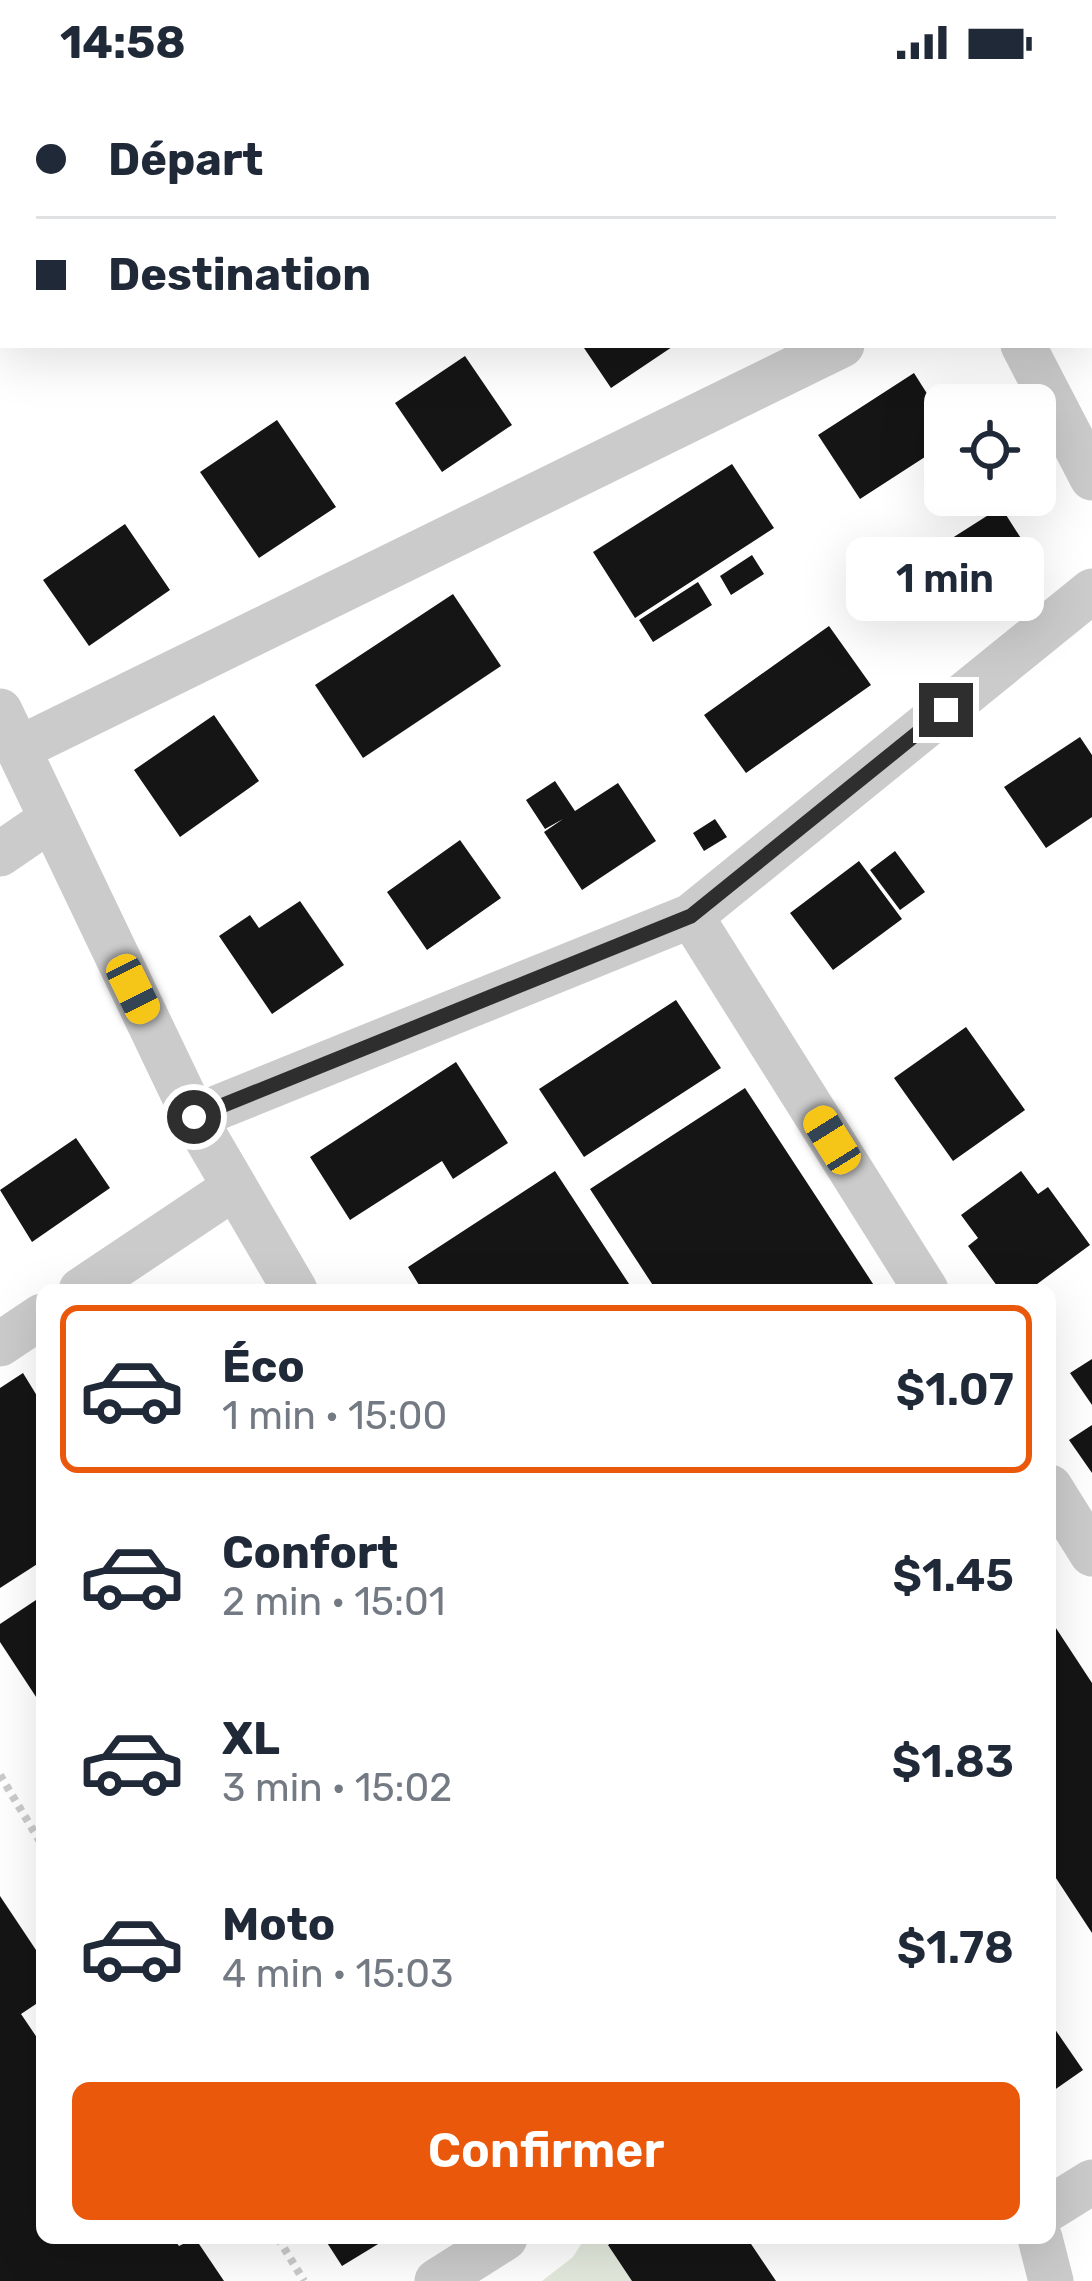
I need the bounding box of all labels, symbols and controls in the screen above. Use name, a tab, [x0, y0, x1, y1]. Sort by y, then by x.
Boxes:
text: 14:58	[60, 16, 186, 69]
text: Départ	[108, 133, 263, 186]
text: Destination	[108, 248, 371, 301]
map controls	[924, 384, 1056, 516]
button: locate	[924, 384, 1056, 516]
callout: 1 min	[847, 536, 1045, 620]
text: 1 min	[896, 556, 994, 602]
route end	[919, 683, 973, 737]
car	[101, 949, 165, 1029]
route start	[167, 1090, 221, 1144]
car	[798, 1100, 866, 1180]
icon: car	[78, 1335, 186, 1443]
text: Éco	[222, 1340, 305, 1393]
text: $1.07	[896, 1363, 1014, 1416]
text: 1 min · 15:00	[222, 1393, 447, 1439]
icon: car	[78, 1521, 186, 1629]
text: Confort	[222, 1526, 398, 1579]
text: $1.45	[893, 1549, 1014, 1602]
text: 2 min · 15:01	[222, 1579, 445, 1625]
icon: car	[78, 1707, 186, 1815]
text: XL	[222, 1712, 280, 1765]
text: $1.83	[892, 1735, 1014, 1788]
text: 3 min · 15:02	[222, 1765, 452, 1811]
icon: car	[78, 1893, 186, 2001]
text: Moto	[222, 1898, 335, 1951]
text: $1.78	[897, 1921, 1014, 1974]
text: 4 min · 15:03	[222, 1951, 454, 1997]
button: Confirmer	[72, 2082, 1020, 2220]

